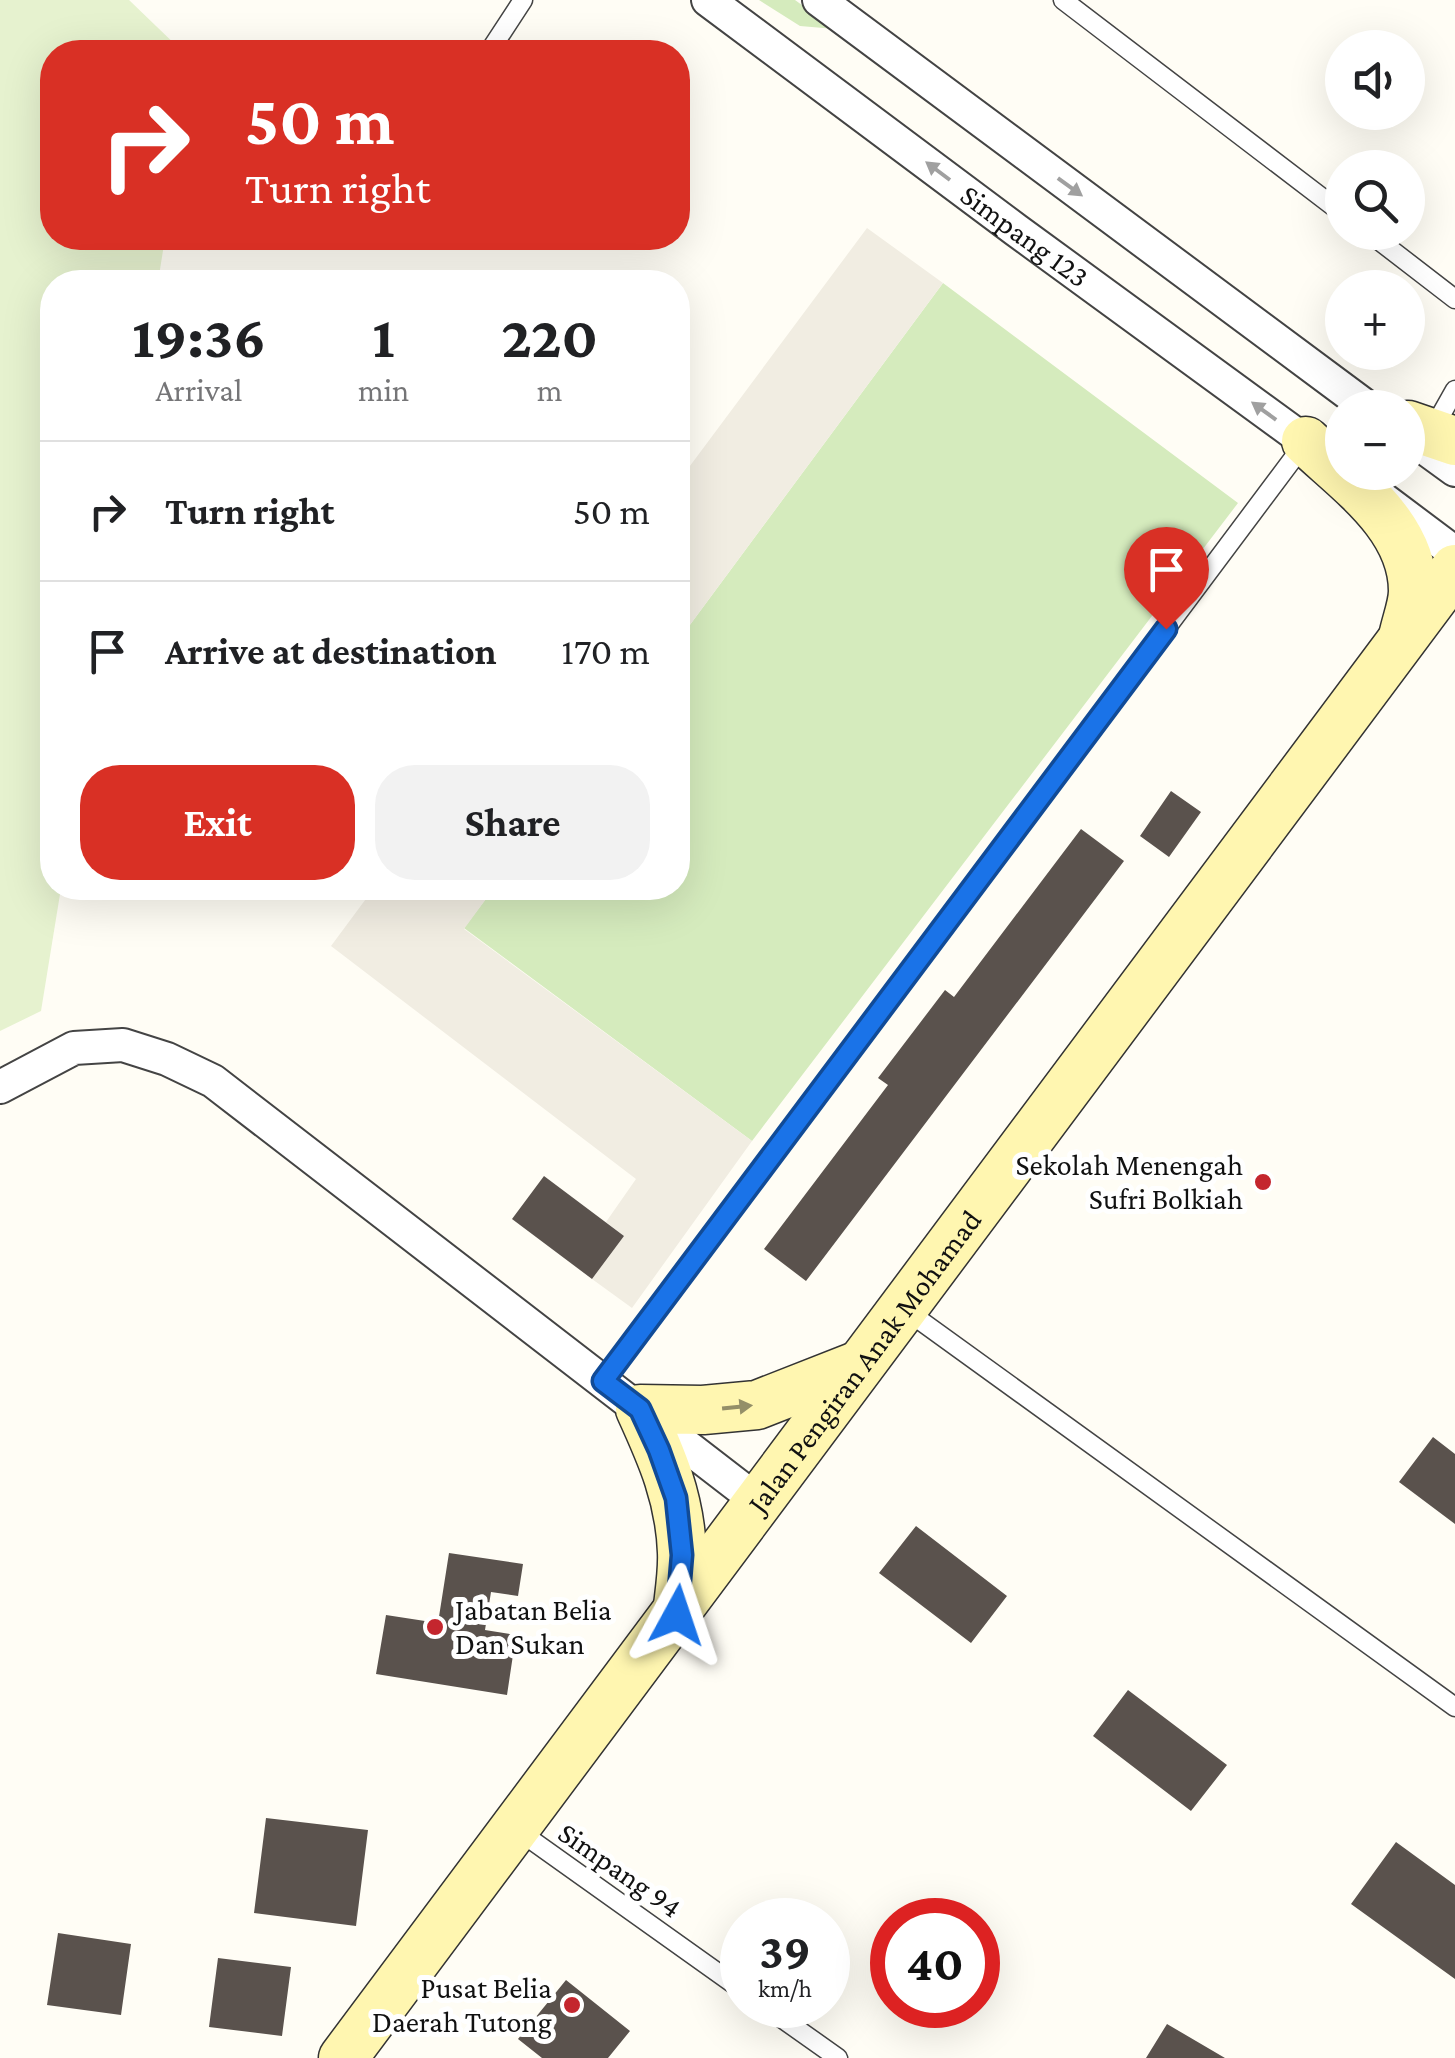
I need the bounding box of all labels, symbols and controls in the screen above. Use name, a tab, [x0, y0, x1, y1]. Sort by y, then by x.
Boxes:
map controls	[1325, 30, 1425, 490]
button: sound	[1325, 30, 1425, 130]
icon: right	[80, 80, 210, 210]
text: 50 m	[245, 81, 395, 159]
button: search	[1325, 150, 1425, 250]
one-way arrow	[925, 162, 951, 182]
text: Turn right	[245, 163, 430, 213]
one-way arrow	[1057, 176, 1083, 196]
street label: Simpang 123	[955, 178, 1095, 294]
button: +	[1325, 270, 1425, 370]
text: 19:36	[132, 303, 266, 370]
text: 1	[372, 303, 395, 370]
text: 220	[501, 303, 598, 370]
text: Arrival	[155, 372, 242, 408]
text: min	[358, 372, 409, 408]
text: m	[537, 372, 562, 408]
button: −	[1325, 390, 1425, 490]
one-way arrow	[1251, 402, 1277, 421]
icon: right	[80, 484, 135, 539]
text: Turn right	[165, 490, 334, 532]
text: 50 m	[573, 490, 650, 532]
pin	[1124, 527, 1209, 630]
icon: arrive	[1139, 542, 1194, 597]
icon: arrive	[80, 624, 135, 679]
text: Arrive at destination	[165, 630, 497, 672]
text: 170 m	[561, 630, 650, 672]
button: Exit	[80, 765, 355, 880]
button: Share	[375, 765, 650, 880]
place label: Sekolah Menengah Sufri Bolkiah	[1015, 1148, 1243, 1215]
marker: Sekolah Menengah Sufri Bolkiah	[1252, 1171, 1274, 1193]
street label: Jalan Pengiran Anak Mohamad	[739, 1203, 988, 1521]
one-way arrow	[722, 1399, 754, 1415]
position arrow	[625, 1563, 729, 1667]
place label: Jabatan Belia Dan Sukan	[452, 1593, 612, 1660]
marker: Jabatan Belia Dan Sukan	[424, 1616, 446, 1638]
street label: Simpang 94	[552, 1815, 688, 1925]
speed limit sign: 40	[870, 1898, 1000, 2028]
text: 39	[759, 1923, 811, 1979]
place label: Pusat Belia Daerah Tutong	[372, 1971, 552, 2039]
text: km/h	[758, 1975, 812, 2002]
marker: Pusat Belia Daerah Tutong	[561, 1994, 583, 2016]

